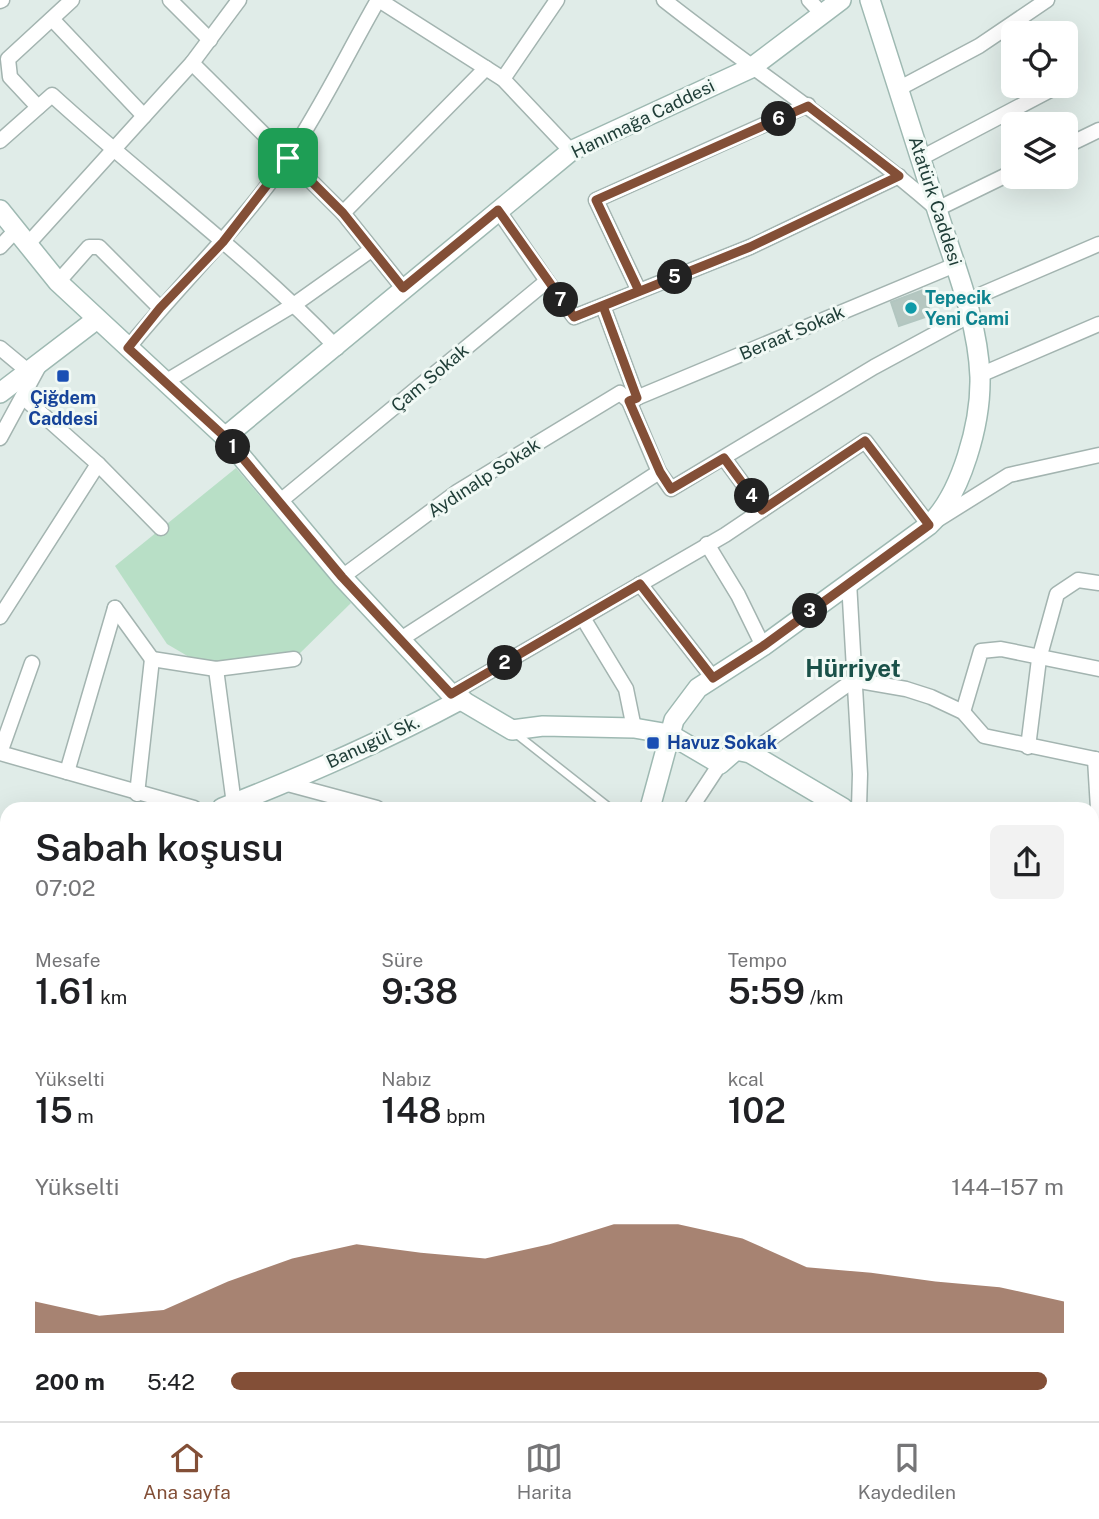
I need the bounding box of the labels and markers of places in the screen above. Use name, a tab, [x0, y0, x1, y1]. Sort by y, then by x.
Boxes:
pin: 6	[762, 102, 796, 136]
pin	[258, 128, 318, 188]
pin: 5	[658, 260, 692, 294]
pin: 7	[544, 282, 578, 318]
place label: Tepecik Yeni Cami	[925, 287, 1009, 329]
marker: Tepecik Yeni Cami	[903, 300, 919, 316]
marker: Çiğdem Caddesi	[55, 368, 71, 384]
place label: Çiğdem Caddesi	[28, 387, 98, 429]
pin: 1	[216, 430, 250, 464]
pin: 4	[734, 478, 770, 514]
pin: 3	[792, 594, 828, 628]
pin: 2	[488, 646, 522, 680]
place label: Havuz Sokak	[667, 732, 778, 753]
marker: Havuz Sokak	[645, 735, 661, 751]

